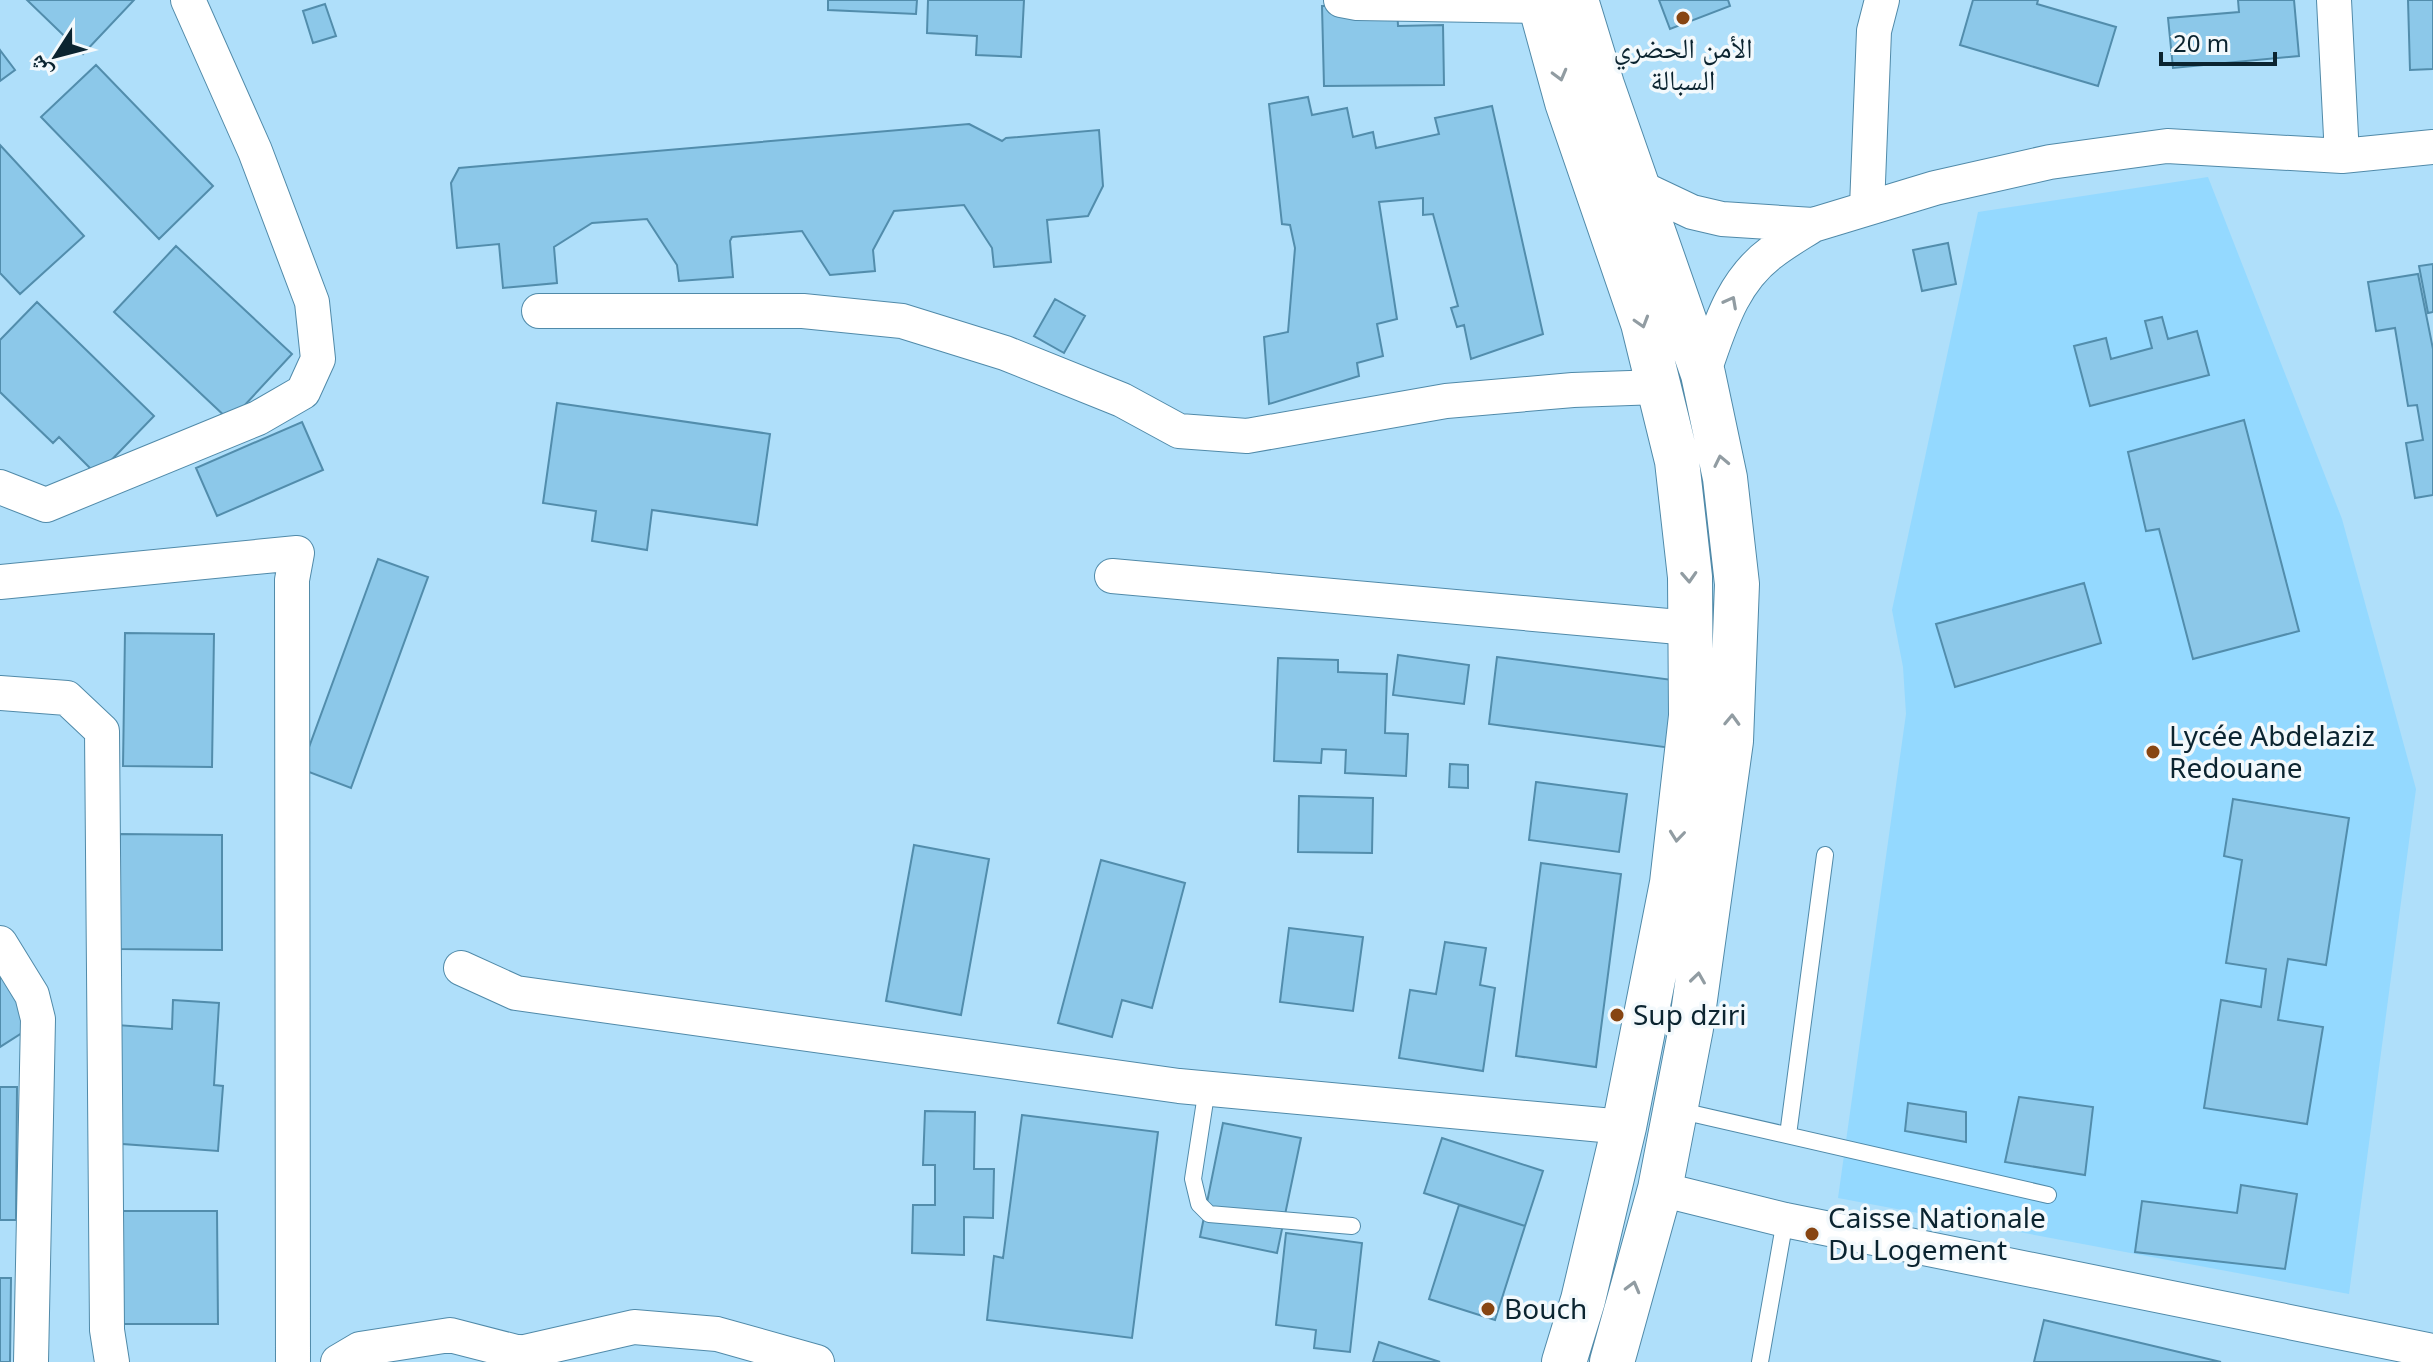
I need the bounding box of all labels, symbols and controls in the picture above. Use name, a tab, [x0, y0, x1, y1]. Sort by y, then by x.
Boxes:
marker: الأمن الحضري السبالة	[1674, 9, 1692, 27]
north arrow	[16, 16, 96, 96]
scale bar	[2161, 16, 2275, 66]
text: 20 m	[2173, 26, 2229, 59]
place label: الأمن الحضري السبالة	[1613, 28, 1753, 98]
text: ش	[20, 50, 58, 87]
one-way arrow	[1550, 68, 1567, 82]
one-way arrow	[1721, 296, 1736, 310]
one-way arrow	[1633, 314, 1649, 328]
one-way arrow	[1713, 455, 1730, 469]
one-way arrow	[1681, 571, 1698, 584]
one-way arrow	[1723, 713, 1740, 726]
place label: Lycée Abdelaziz Redouane	[2169, 716, 2375, 786]
marker: Lycée Abdelaziz Redouane	[2144, 743, 2162, 761]
one-way arrow	[1669, 830, 1686, 843]
one-way arrow	[1689, 971, 1706, 985]
place label: Sup dziri	[1633, 995, 1747, 1033]
marker: Sup dziri	[1608, 1006, 1626, 1024]
place label: Caisse Nationale Du Logement	[1828, 1198, 2046, 1268]
marker: Caisse Nationale Du Logement	[1803, 1225, 1821, 1243]
one-way arrow	[1624, 1280, 1640, 1294]
place label: Bouch	[1504, 1289, 1587, 1327]
marker: Bouch	[1479, 1300, 1497, 1318]

